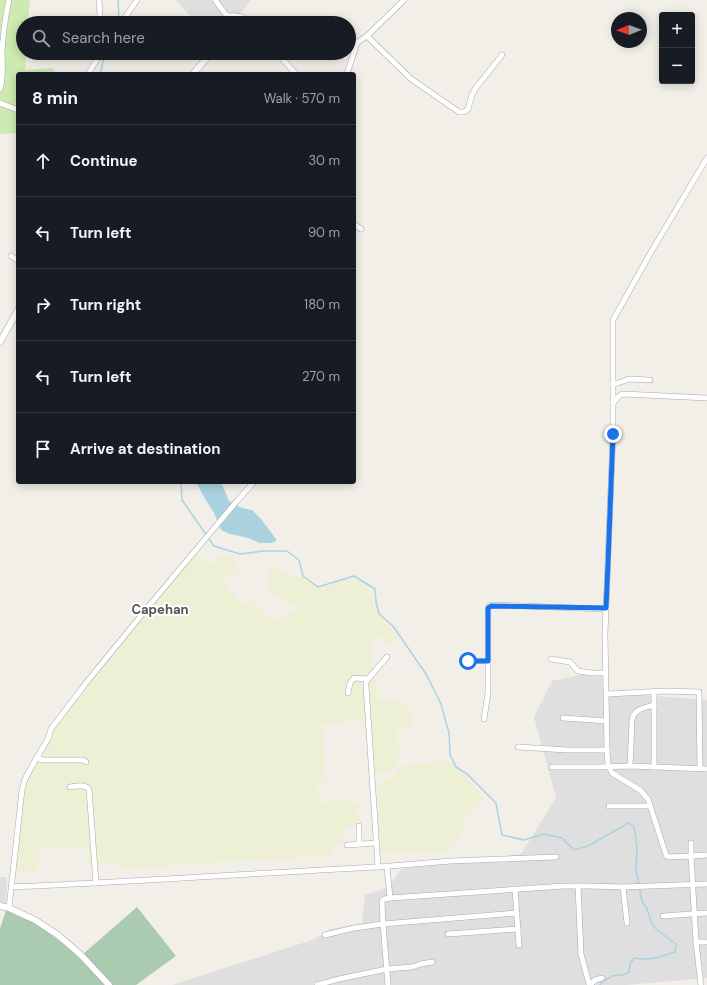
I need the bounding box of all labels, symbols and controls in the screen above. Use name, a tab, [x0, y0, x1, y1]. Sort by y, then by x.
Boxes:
north arrow	[611, 12, 647, 48]
map controls	[659, 12, 695, 84]
button: +	[659, 12, 695, 48]
search box	[16, 16, 356, 60]
icon: search	[30, 27, 52, 49]
text: Search here	[62, 28, 145, 48]
button: −	[659, 48, 695, 84]
text: 8 min	[32, 87, 78, 109]
text: Walk · 570 m	[264, 90, 340, 107]
icon: ahead	[32, 150, 54, 172]
text: Continue	[70, 151, 138, 171]
text: 30 m	[308, 152, 340, 169]
icon: left	[32, 222, 54, 244]
text: Turn left	[70, 223, 131, 243]
text: 90 m	[308, 224, 340, 241]
icon: right	[32, 294, 54, 316]
text: Turn right	[70, 295, 141, 315]
text: 180 m	[304, 296, 340, 313]
icon: left	[32, 366, 54, 388]
text: Turn left	[70, 367, 131, 387]
text: 270 m	[302, 368, 340, 385]
route end	[604, 425, 622, 443]
icon: arrive	[32, 438, 54, 460]
text: Arrive at destination	[70, 439, 221, 459]
district label: Capehan	[131, 601, 189, 618]
route start	[459, 652, 477, 670]

